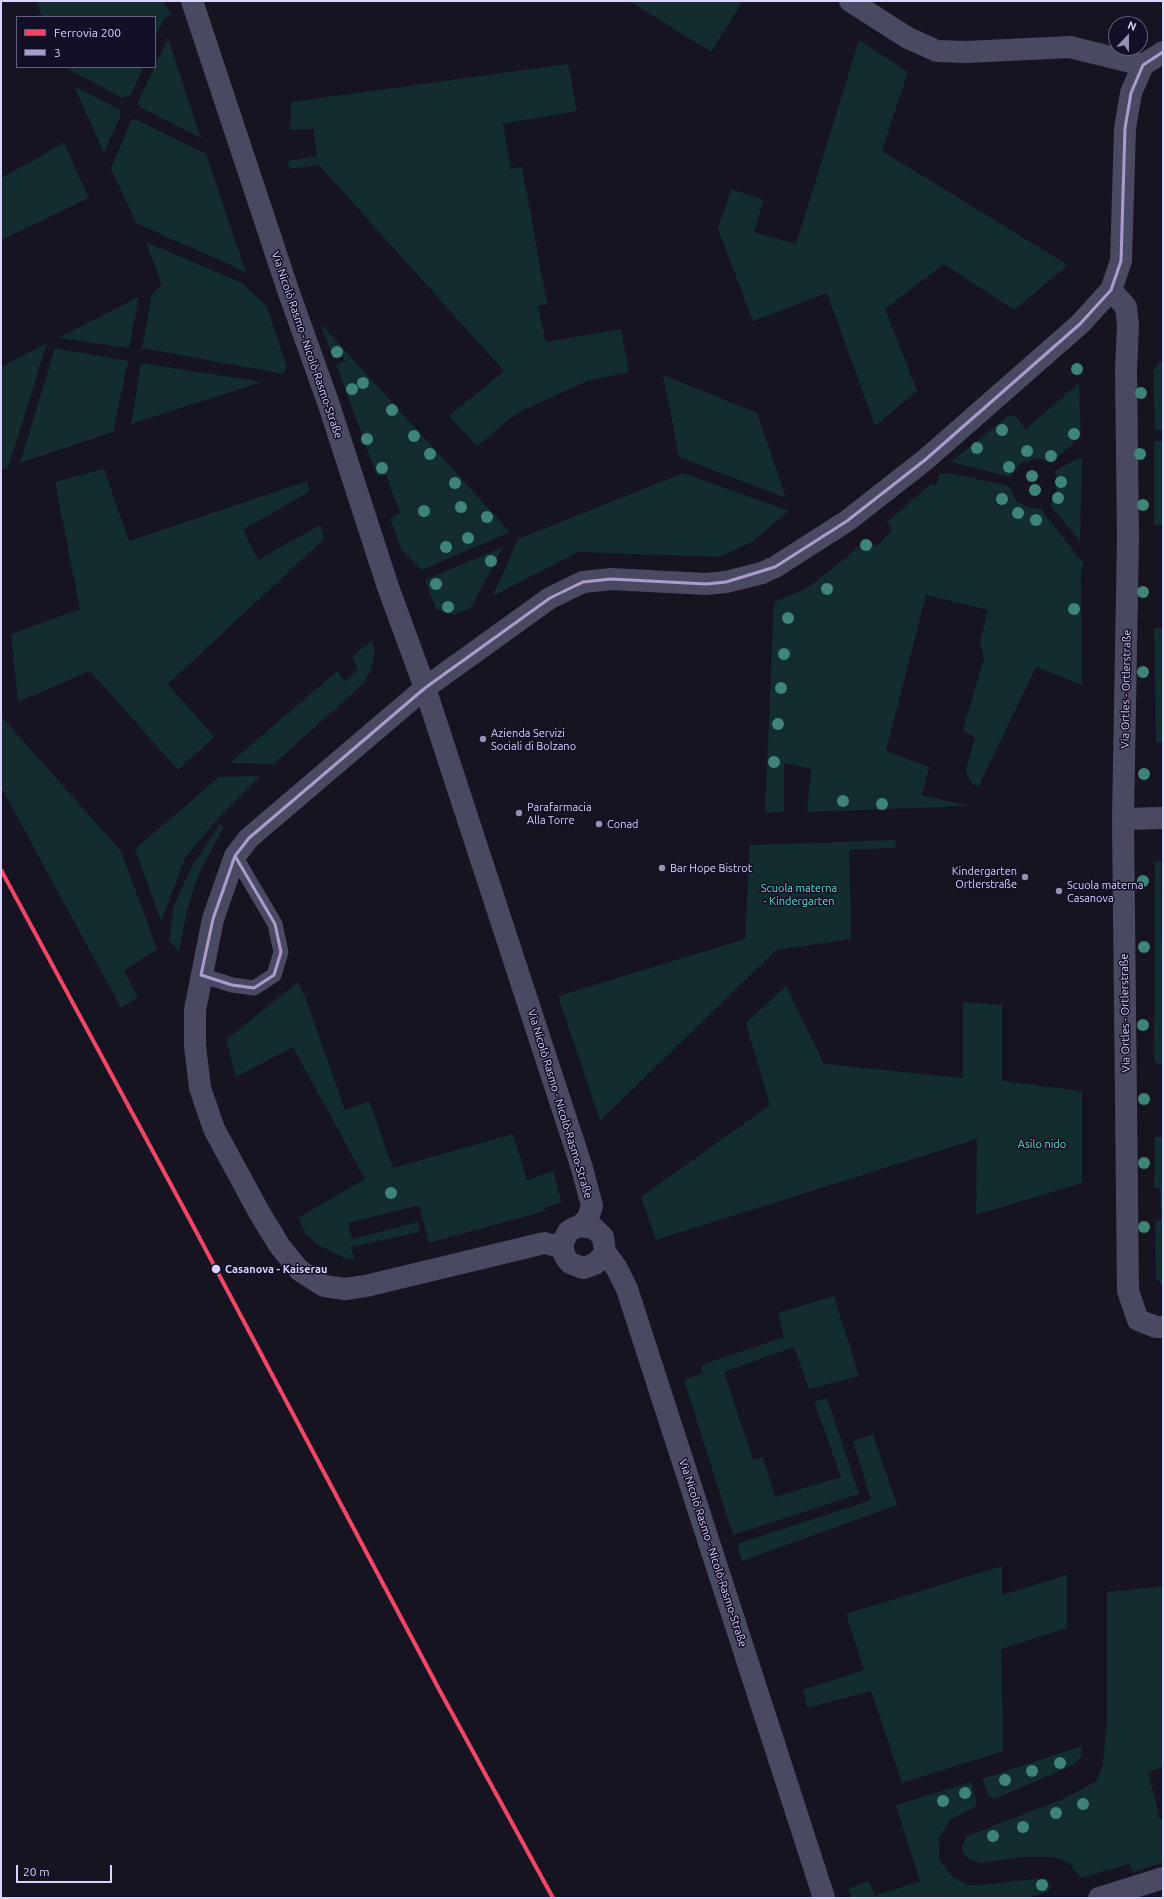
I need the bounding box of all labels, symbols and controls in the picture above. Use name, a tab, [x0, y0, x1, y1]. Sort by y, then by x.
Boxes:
legend	[16, 16, 156, 68]
north arrow	[1108, 16, 1148, 56]
text: N	[1126, 19, 1138, 33]
text: Ferrovia 200	[54, 26, 121, 39]
text: 3	[54, 46, 61, 59]
street label: Via Nicolò Rasmo - Nicolò-Rasmo-Straße	[269, 250, 345, 440]
street label: Via Ortles - Ortlerstraße	[1118, 629, 1134, 749]
place label: Azienda Servizi Sociali di Bolzano	[491, 726, 576, 752]
marker: Azienda Servizi Sociali di Bolzano	[478, 734, 488, 744]
place label: Parafarmacia Alla Torre	[527, 800, 592, 826]
marker: Parafarmacia Alla Torre	[514, 808, 524, 818]
place label: Conad	[607, 817, 639, 831]
marker: Conad	[594, 819, 604, 829]
place label: Bar Hope Bistrot	[670, 861, 752, 875]
marker: Bar Hope Bistrot	[657, 863, 667, 873]
place label: Kindergarten Ortlerstraße	[952, 864, 1017, 890]
marker: Kindergarten Ortlerstraße	[1020, 872, 1030, 882]
place label: Scuola materna Casanova	[1067, 878, 1143, 904]
park label: Scuola materna - Kindergarten	[761, 881, 837, 907]
marker: Scuola materna Casanova	[1054, 886, 1064, 896]
street label: Via Ortles - Ortlerstraße	[1117, 953, 1133, 1073]
street label: Via Nicolò Rasmo - Nicolò-Rasmo-Straße	[525, 1008, 595, 1200]
park label: Asilo nido	[1018, 1137, 1066, 1151]
place label: Casanova - Kaiserau	[225, 1262, 327, 1276]
marker: Casanova - Kaiserau	[210, 1263, 222, 1275]
street label: Via Nicolò Rasmo - Nicolò-Rasmo-Straße	[676, 1457, 750, 1649]
scale bar	[18, 1857, 114, 1883]
text: 20 m	[23, 1865, 50, 1878]

